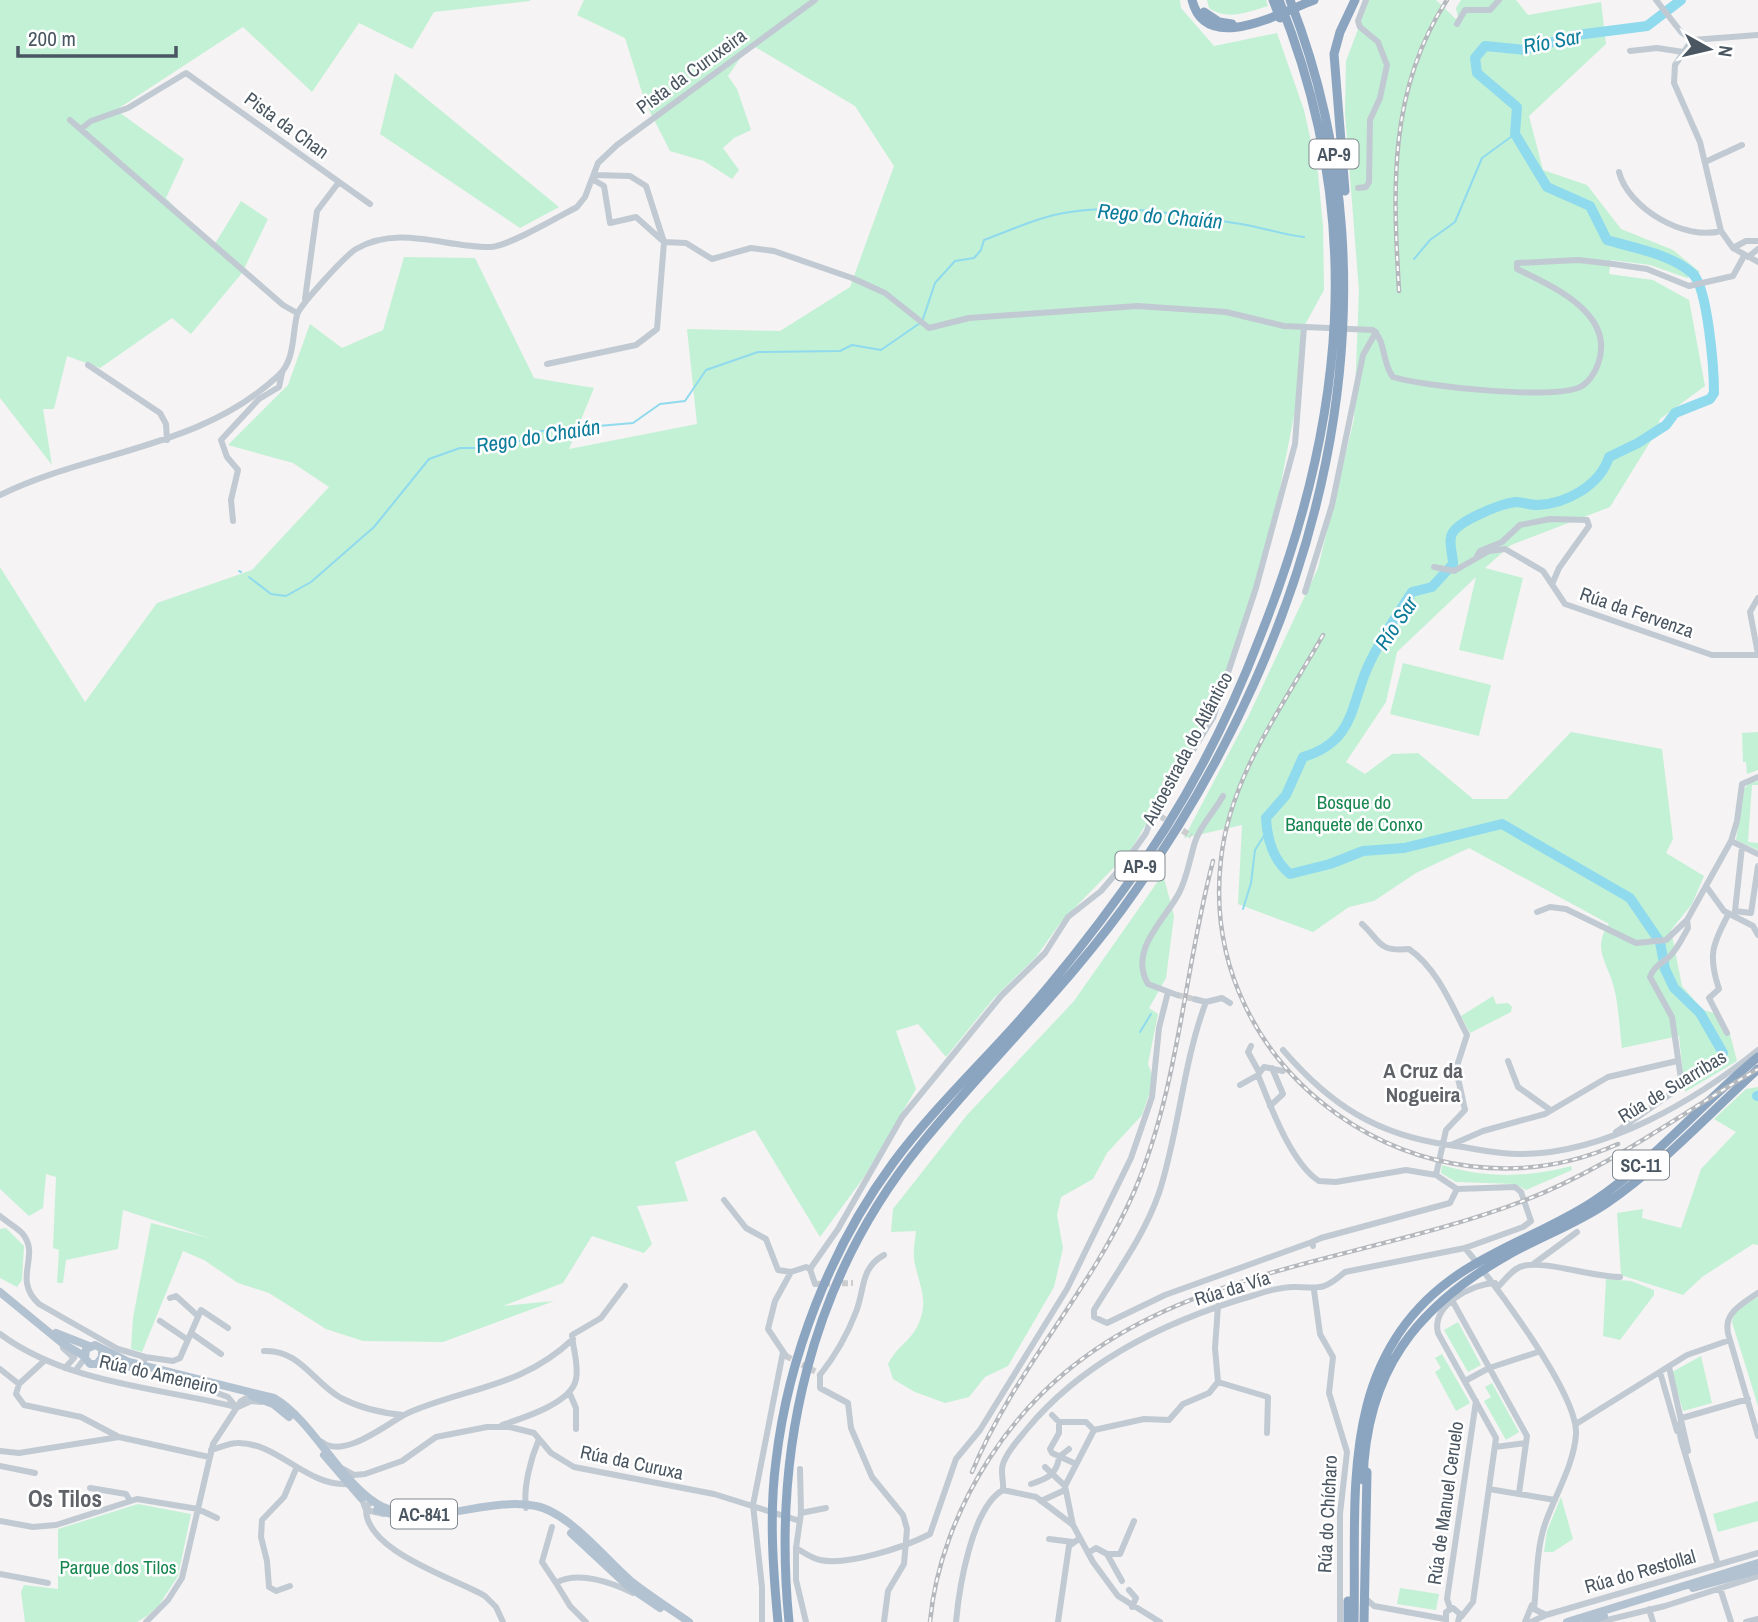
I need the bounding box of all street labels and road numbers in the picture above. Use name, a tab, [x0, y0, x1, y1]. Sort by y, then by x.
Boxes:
street label: Pista da Curuxeira	[631, 22, 751, 120]
street label: Pista da Chan	[239, 85, 335, 165]
road number: AP-9	[1310, 140, 1358, 168]
street label: Rúa da Fervenza	[1577, 580, 1698, 644]
street label: Autoestrada do Atlántico	[1135, 667, 1238, 830]
road number: AP-9	[1116, 852, 1164, 880]
street label: Rúa de Suarribas	[1613, 1043, 1731, 1129]
road number: SC-11	[1613, 1150, 1669, 1180]
street label: Rúa da Vía	[1191, 1264, 1273, 1312]
street label: Rúa do Ameneiro	[97, 1348, 221, 1400]
street label: Rúa de Manuel Ceruelo	[1421, 1420, 1469, 1586]
street label: Rúa da Curuxa	[578, 1438, 686, 1486]
street label: Rúa do Chícharo	[1311, 1455, 1343, 1573]
road number: AC-841	[391, 1499, 457, 1528]
street label: Rúa do Restollal	[1581, 1543, 1699, 1599]

